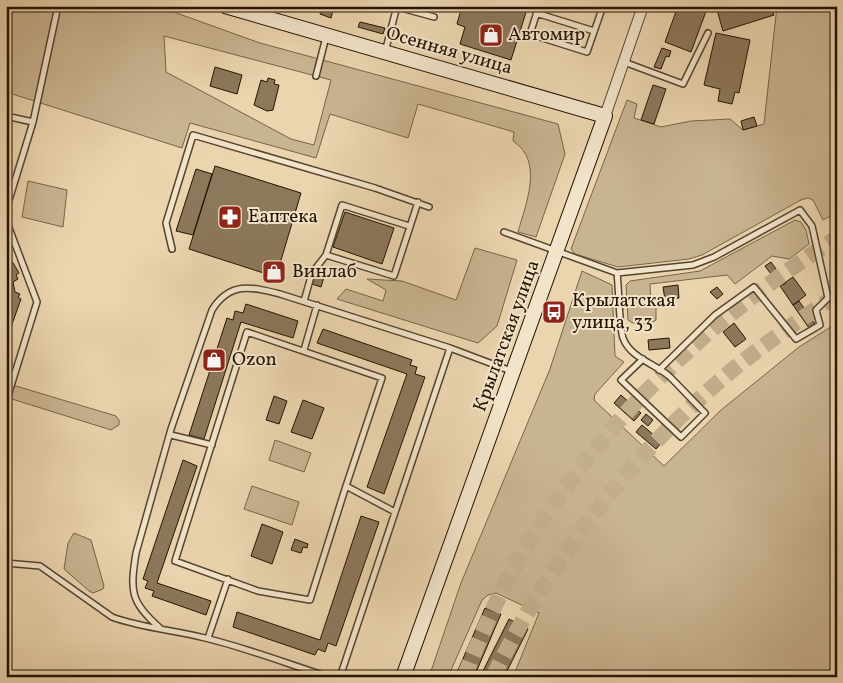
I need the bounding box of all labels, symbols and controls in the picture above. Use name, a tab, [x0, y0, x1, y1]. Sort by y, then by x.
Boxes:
street label: Осенняя улица	[383, 21, 515, 81]
shop icon: Автомир	[478, 22, 504, 48]
place label: Автомир	[508, 22, 585, 48]
pharmacy icon: Еаптека	[217, 204, 243, 230]
place label: Еаптека	[248, 204, 318, 230]
street label: Крылатская улица	[467, 256, 547, 416]
shop icon: Винлаб	[261, 259, 287, 285]
place label: Винлаб	[292, 259, 357, 285]
place label: Крылатская улица, 33	[572, 288, 676, 336]
bus stop icon: Крылатская улица, 33	[541, 299, 567, 325]
shop icon: Ozon	[201, 347, 227, 373]
place label: Ozon	[232, 347, 277, 373]

